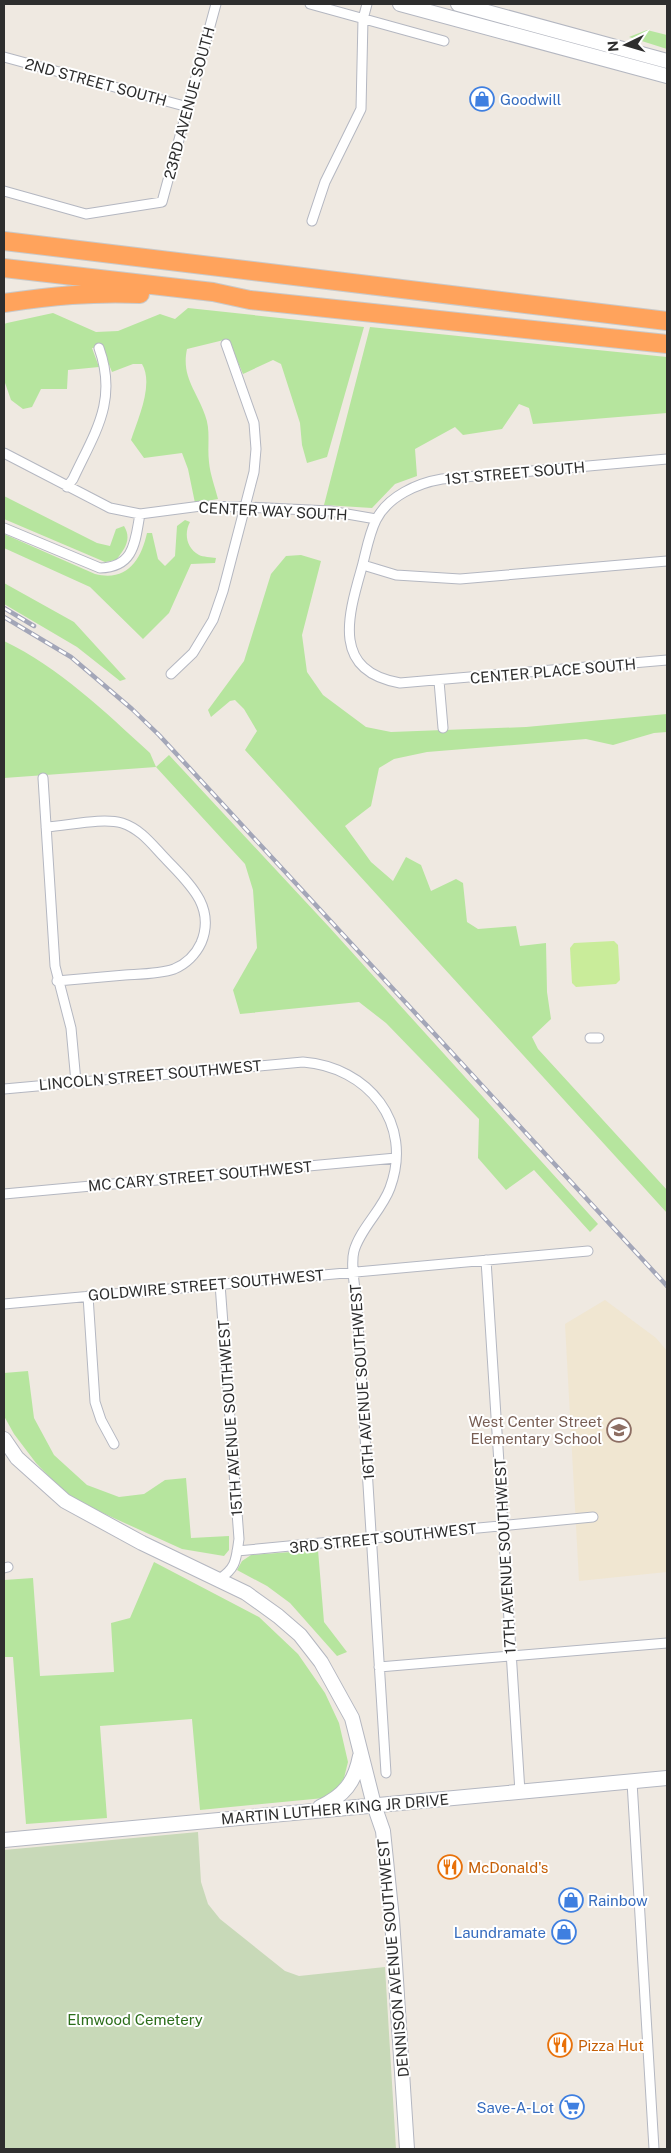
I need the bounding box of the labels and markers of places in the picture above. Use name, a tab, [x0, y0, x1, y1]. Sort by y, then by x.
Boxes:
shop icon: Goodwill	[469, 86, 495, 112]
place label: Goodwill	[500, 91, 561, 108]
place label: West Center Street Elementary School	[468, 1413, 602, 1447]
school or university icon: West Center Street Elementary School	[606, 1417, 632, 1443]
restaurant icon: McDonald's	[437, 1854, 463, 1880]
place label: McDonald's	[468, 1859, 548, 1876]
shop icon: Rainbow	[558, 1887, 584, 1913]
place label: Rainbow	[588, 1892, 648, 1909]
shop icon: Laundramate	[551, 1919, 577, 1945]
place label: Laundramate	[454, 1924, 546, 1941]
restaurant icon: Pizza Hut	[547, 2032, 573, 2058]
place label: Pizza Hut	[578, 2037, 644, 2054]
supermarket icon: Save-A-Lot	[559, 2094, 585, 2120]
place label: Save-A-Lot	[476, 2099, 554, 2116]

